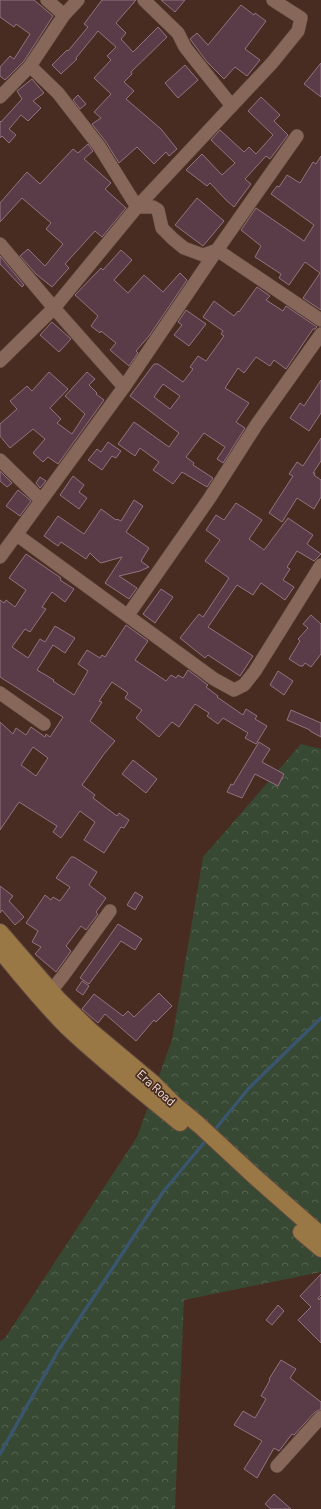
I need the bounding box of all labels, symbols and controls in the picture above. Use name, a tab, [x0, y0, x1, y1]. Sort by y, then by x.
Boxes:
street label: Era Road	[135, 1066, 179, 1108]

